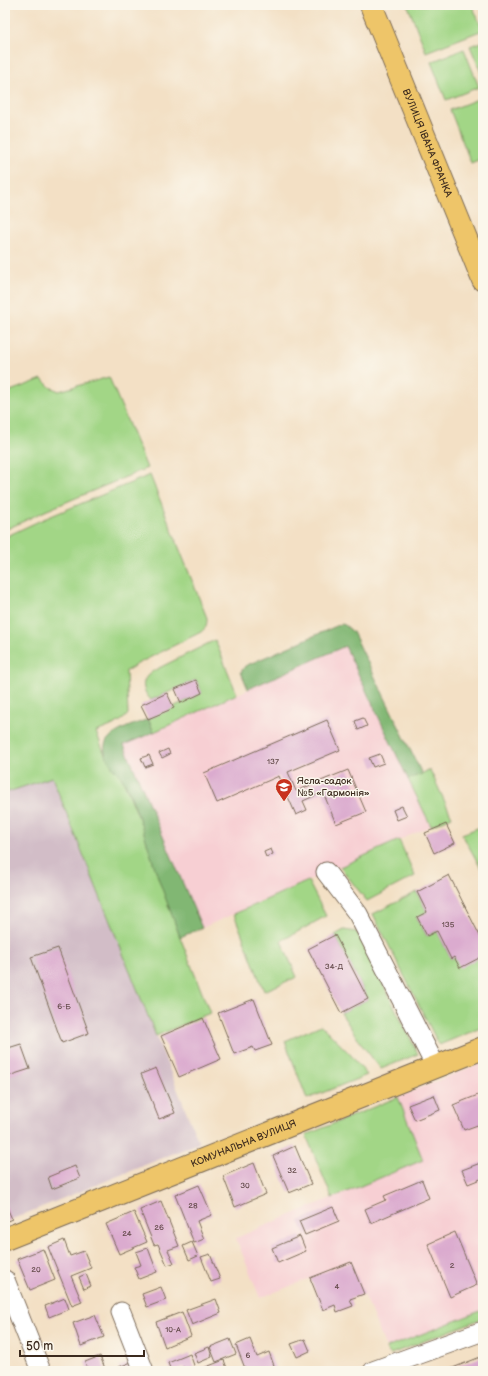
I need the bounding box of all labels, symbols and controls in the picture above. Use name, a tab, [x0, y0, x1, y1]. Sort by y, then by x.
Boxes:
street label: ВУЛИЦЯ ІВАНА ФРАНКА	[400, 87, 455, 200]
house number: 137	[267, 757, 279, 766]
place label: Ясла-садок №5 «Гармонія»	[297, 775, 370, 799]
school or university icon: Ясла-садок №5 «Гармонія»	[274, 777, 294, 802]
house number: 135	[442, 920, 455, 929]
house number: 34-Д	[325, 962, 344, 971]
house number: 6-Б	[57, 1002, 71, 1011]
street label: КОМУНАЛЬНА ВУЛИЦЯ	[189, 1117, 298, 1170]
house number: 32	[287, 1166, 297, 1175]
house number: 30	[240, 1181, 250, 1190]
house number: 28	[188, 1201, 198, 1210]
house number: 26	[154, 1223, 164, 1232]
house number: 24	[122, 1229, 132, 1238]
house number: 2	[450, 1261, 455, 1270]
house number: 20	[31, 1265, 41, 1274]
house number: 4	[335, 1282, 340, 1291]
house number: 10-А	[165, 1325, 181, 1334]
scale bar	[20, 1332, 144, 1358]
text: 50 m	[26, 1339, 53, 1354]
house number: 6	[246, 1351, 251, 1360]

